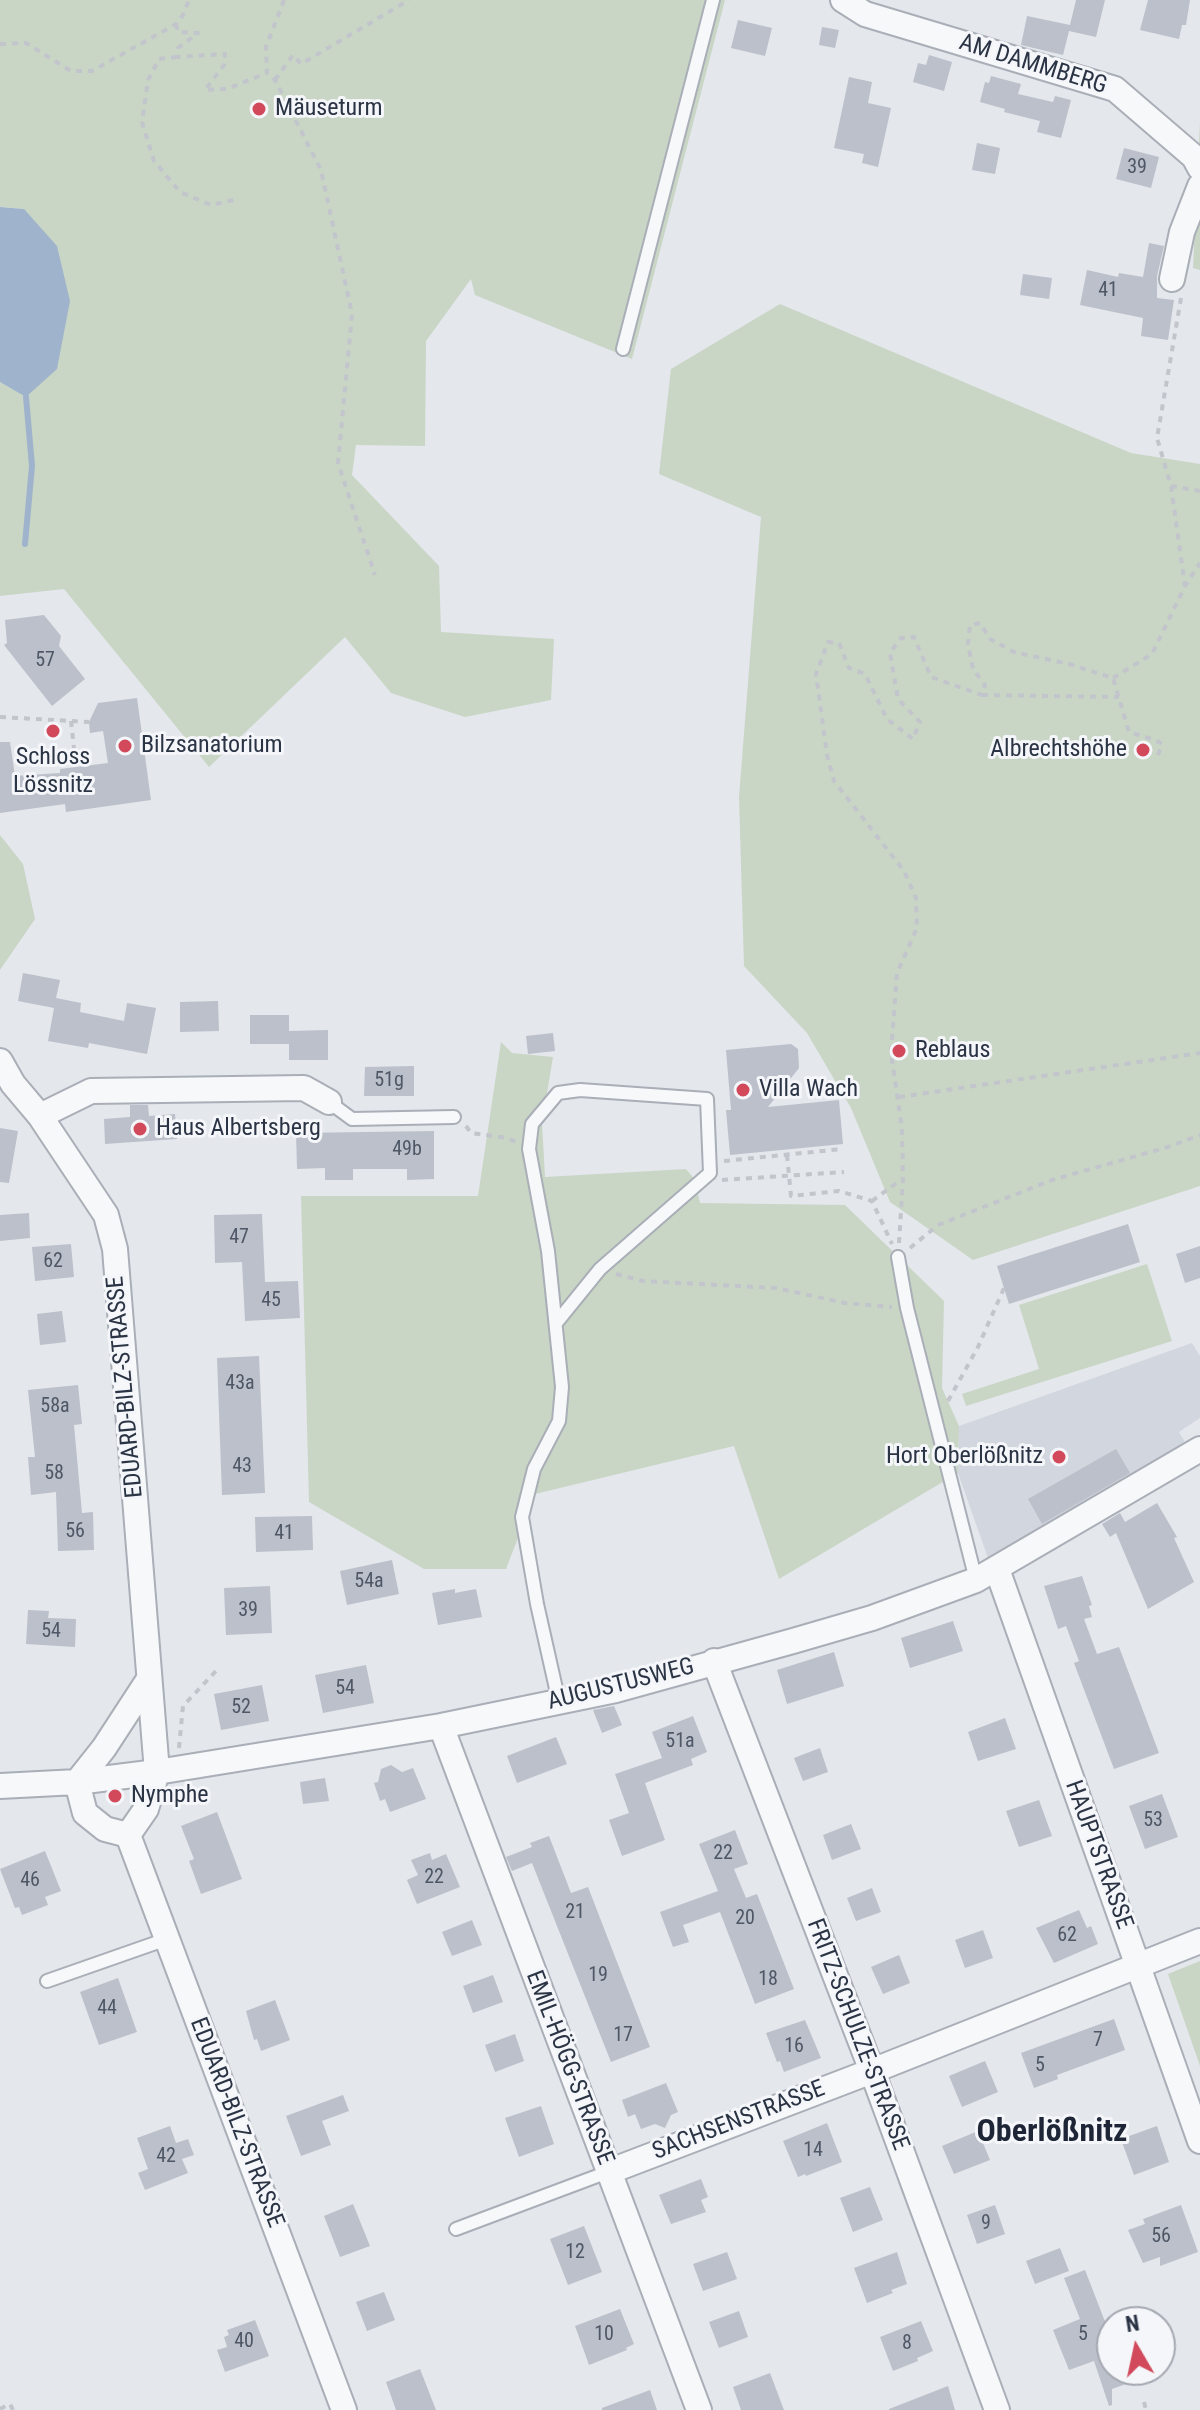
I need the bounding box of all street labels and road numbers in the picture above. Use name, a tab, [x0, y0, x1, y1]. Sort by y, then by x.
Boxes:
street label: AM DAMMBERG	[956, 29, 1110, 101]
street label: EDUARD-BILZ-STRASSE	[102, 1275, 150, 1499]
street label: AUGUSTUSWEG	[545, 1653, 697, 1717]
street label: HAUPTSTRASSE	[1058, 1777, 1138, 1933]
street label: FRITZ-SCHULZE-STRASSE	[800, 1915, 914, 2155]
street label: EMIL-HÖGG-STRASSE	[519, 1967, 619, 2169]
street label: EDUARD-BILZ-STRASSE	[183, 2014, 289, 2232]
street label: SACHSENSTRASSE	[649, 2075, 829, 2167]

